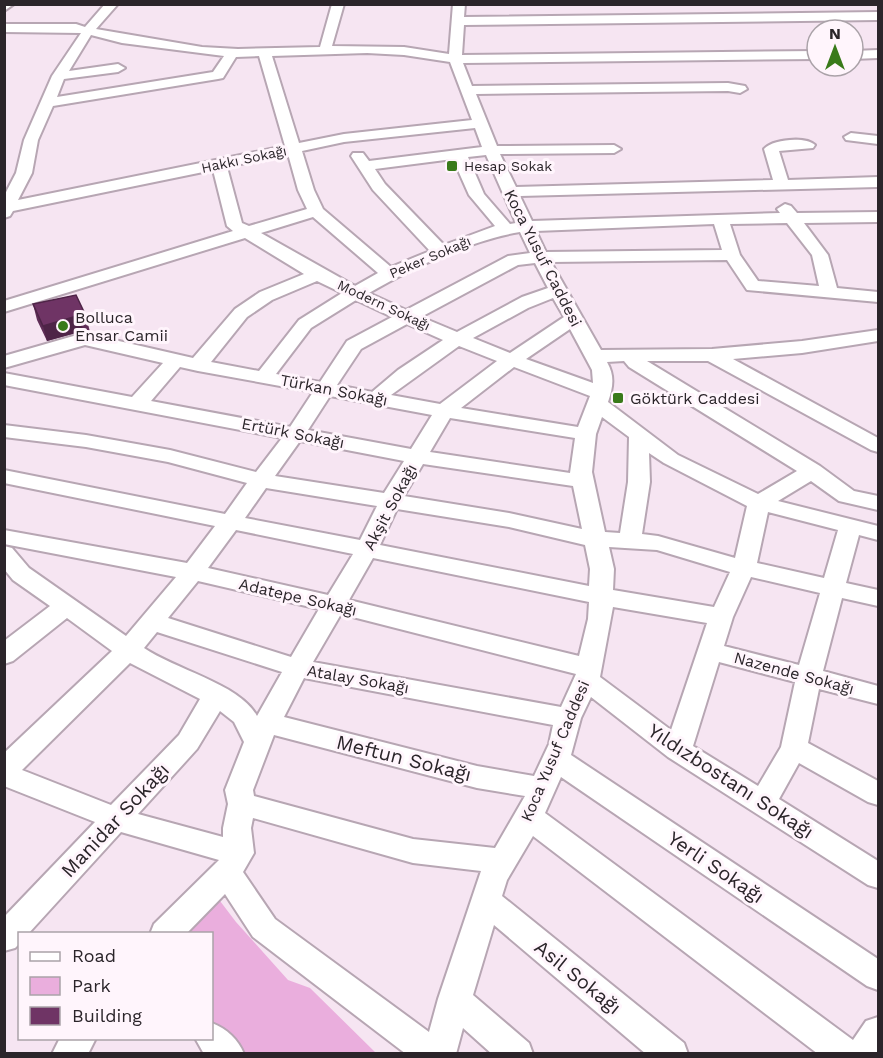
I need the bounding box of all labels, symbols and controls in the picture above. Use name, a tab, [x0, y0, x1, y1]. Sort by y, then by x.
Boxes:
north arrow	[805, 18, 865, 78]
text: N	[829, 24, 841, 43]
street label: Hakkı Sokağı	[200, 142, 288, 176]
place label: Hesap Sokak	[464, 158, 552, 174]
marker: Hesap Sokak	[445, 159, 459, 173]
street label: Koca Yusuf Caddesi	[500, 186, 586, 330]
street label: Peker Sokağı	[387, 233, 473, 281]
street label: Modern Sokağı	[335, 277, 433, 333]
place label: Bolluca Ensar Camii	[75, 308, 168, 345]
marker: Bolluca Ensar Camii	[56, 319, 70, 333]
street label: Türkan Sokağı	[279, 370, 389, 410]
place label: Göktürk Caddesi	[630, 389, 760, 408]
marker: Göktürk Caddesi	[611, 391, 625, 405]
street label: Ertürk Sokağı	[240, 414, 346, 452]
street label: Akşit Sokağı	[359, 461, 421, 553]
street label: Adatepe Sokağı	[237, 574, 359, 620]
street label: Nazende Sokağı	[732, 648, 856, 698]
street label: Atalay Sokağı	[306, 661, 410, 697]
street label: Koca Yusuf Caddesi	[517, 678, 593, 824]
street label: Yıldızbostanı Sokağı	[644, 718, 818, 844]
street label: Meftun Sokağı	[334, 730, 474, 786]
street label: Manidar Sokağı	[56, 758, 174, 882]
street label: Yerli Sokağı	[663, 826, 769, 908]
legend	[18, 932, 213, 1040]
street label: Asil Sokağı	[530, 935, 626, 1019]
text: Road	[72, 945, 116, 966]
text: Park	[72, 975, 111, 996]
text: Building	[72, 1005, 142, 1026]

